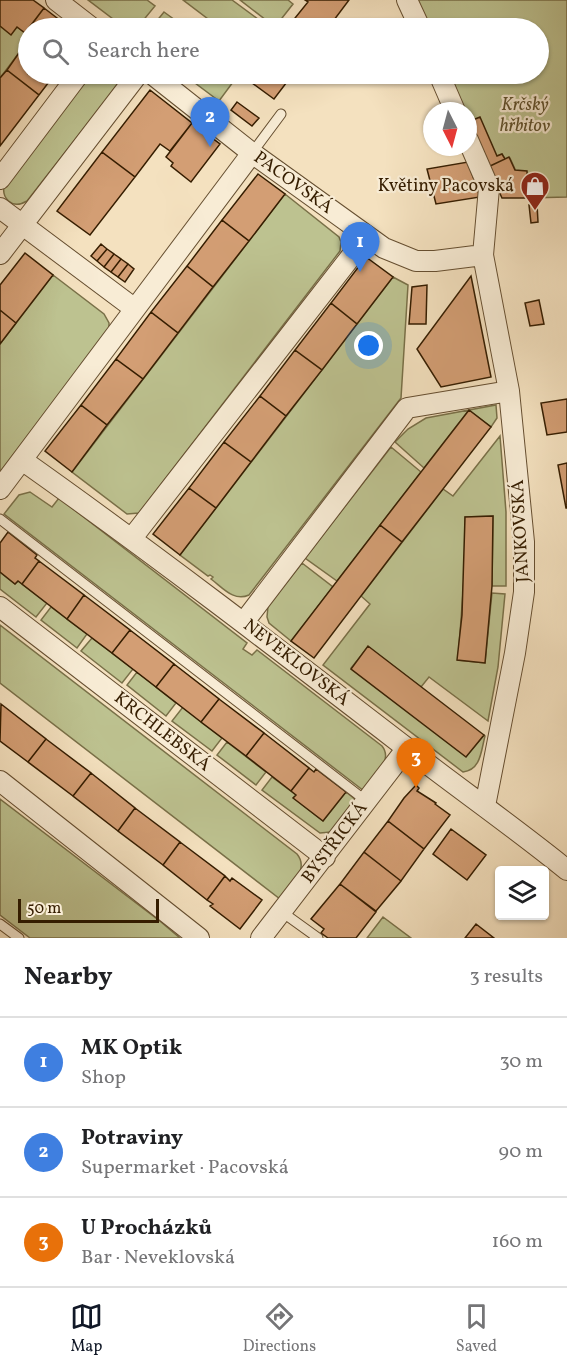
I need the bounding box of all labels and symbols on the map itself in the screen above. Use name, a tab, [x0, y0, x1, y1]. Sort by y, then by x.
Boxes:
park label: Krčský hřbitov	[500, 93, 550, 139]
pin: 2	[190, 98, 230, 147]
north arrow	[423, 102, 477, 156]
street label: PACOVSKÁ	[248, 146, 338, 221]
shop icon: Květiny Pacovská	[519, 170, 551, 212]
place label: Květiny Pacovská	[378, 174, 514, 199]
pin: 1	[340, 222, 380, 272]
your location	[354, 331, 383, 360]
street label: JANKOVSKÁ	[506, 479, 536, 583]
street label: NEVEKLOVSKÁ	[238, 614, 355, 713]
street label: KRCHLEBSKÁ	[108, 686, 216, 778]
pin: 3	[396, 738, 436, 788]
street label: BYSTŘICKÁ	[296, 797, 374, 889]
scale bar	[18, 896, 159, 924]

